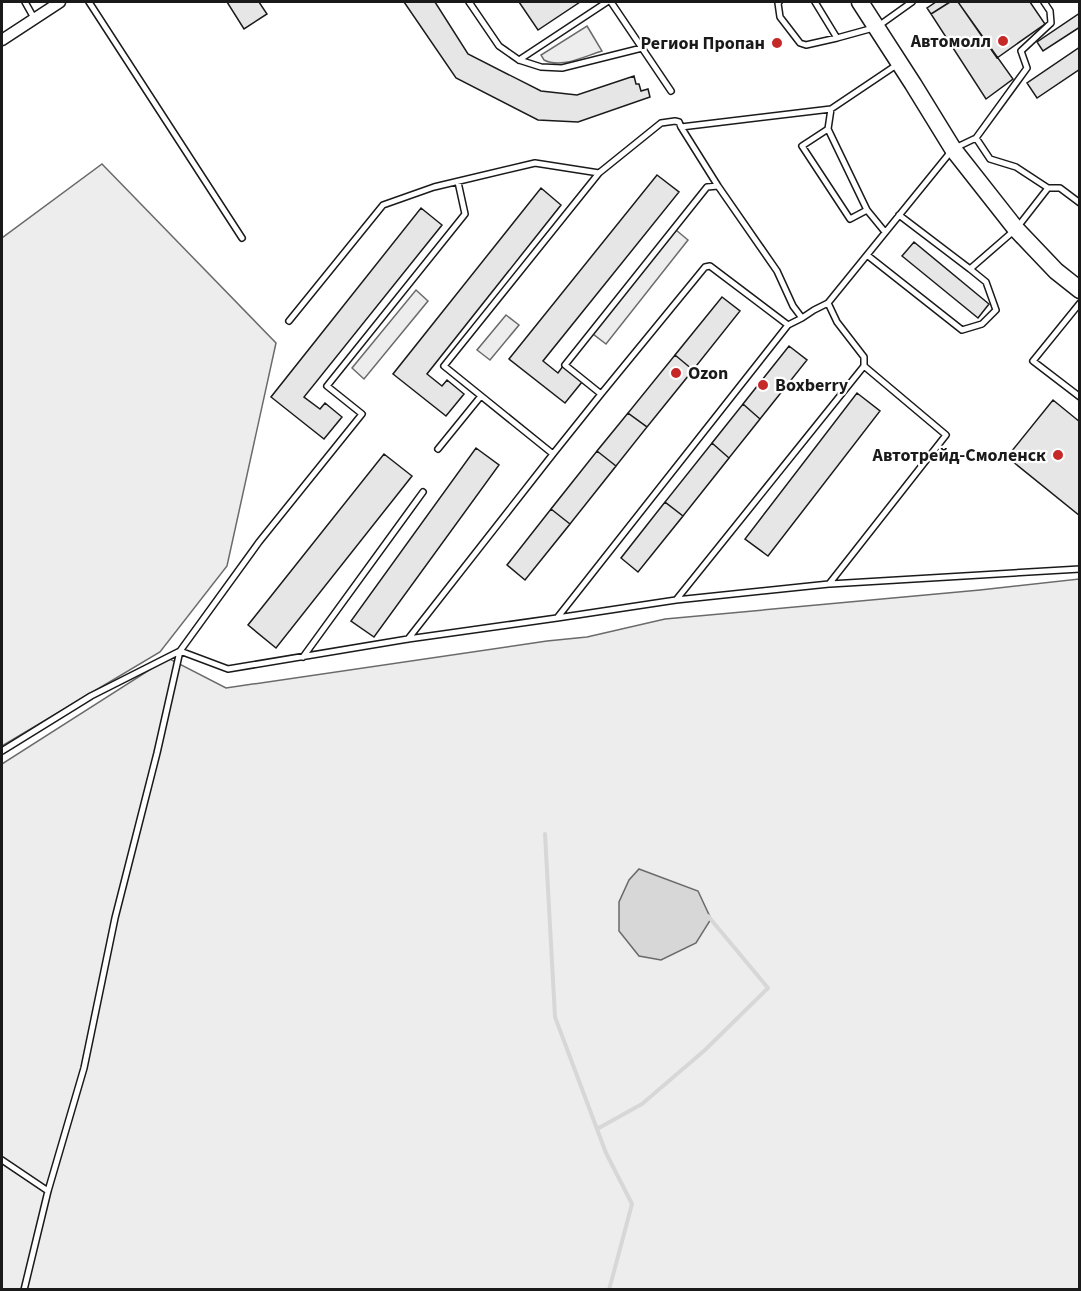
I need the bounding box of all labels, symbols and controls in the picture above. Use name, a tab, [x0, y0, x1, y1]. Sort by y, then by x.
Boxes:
place label: Автомолл	[910, 29, 991, 54]
place label: Регион Пропан	[640, 31, 765, 56]
marker: Автомолл	[996, 34, 1010, 48]
marker: Регион Пропан	[770, 36, 784, 50]
place label: Ozon	[688, 361, 728, 386]
marker: Ozon	[669, 366, 683, 380]
place label: Boxberry	[775, 373, 849, 398]
marker: Boxberry	[756, 378, 770, 392]
place label: Автотрейд-Смоленск	[872, 443, 1046, 468]
marker: Автотрейд-Смоленск	[1051, 448, 1065, 462]

